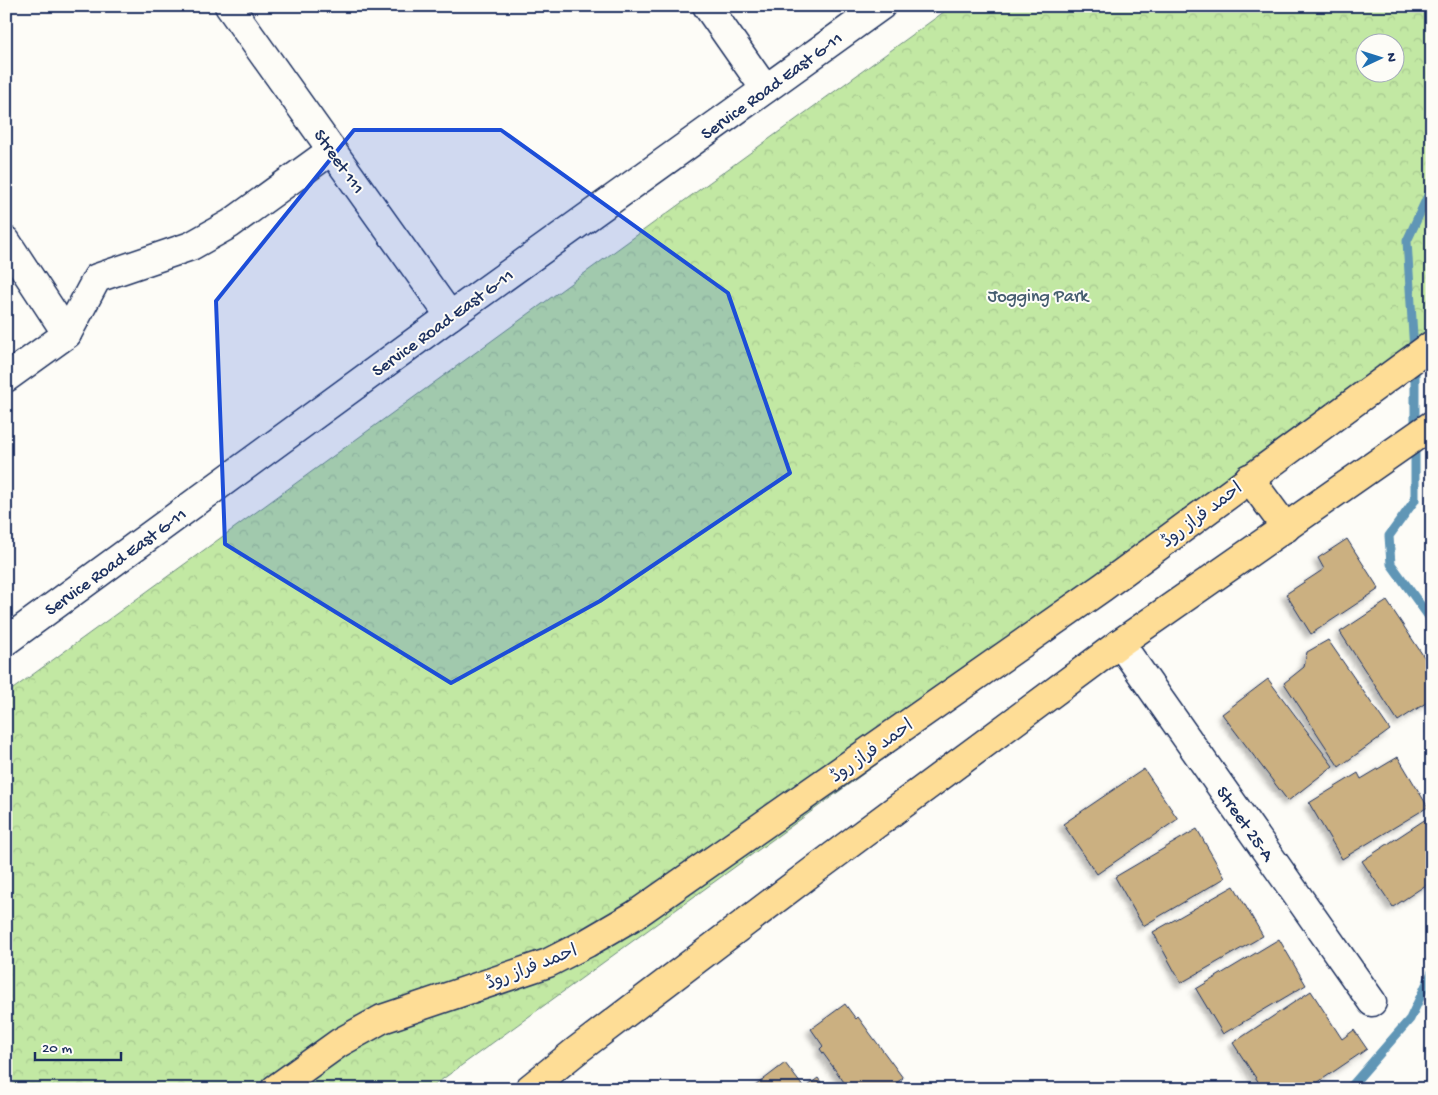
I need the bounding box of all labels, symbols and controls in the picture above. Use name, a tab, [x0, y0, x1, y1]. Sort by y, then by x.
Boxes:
street label: Service Road East G-11	[697, 29, 847, 146]
north arrow	[1356, 32, 1406, 82]
text: N	[1382, 52, 1399, 62]
street label: Street 111	[308, 126, 368, 199]
street label: Service Road East G-11	[368, 266, 518, 383]
park label: Jogging Park	[988, 287, 1090, 308]
street label: احمد فراز روڈ	[1157, 478, 1247, 553]
street label: Service Road East G-11	[41, 505, 191, 622]
street label: احمد فراز روڈ	[826, 715, 918, 788]
street label: Street 25-A	[1210, 783, 1278, 867]
street label: احمد فراز روڈ	[483, 940, 581, 995]
scale bar	[35, 1030, 121, 1062]
text: 20 m	[42, 1040, 72, 1058]

